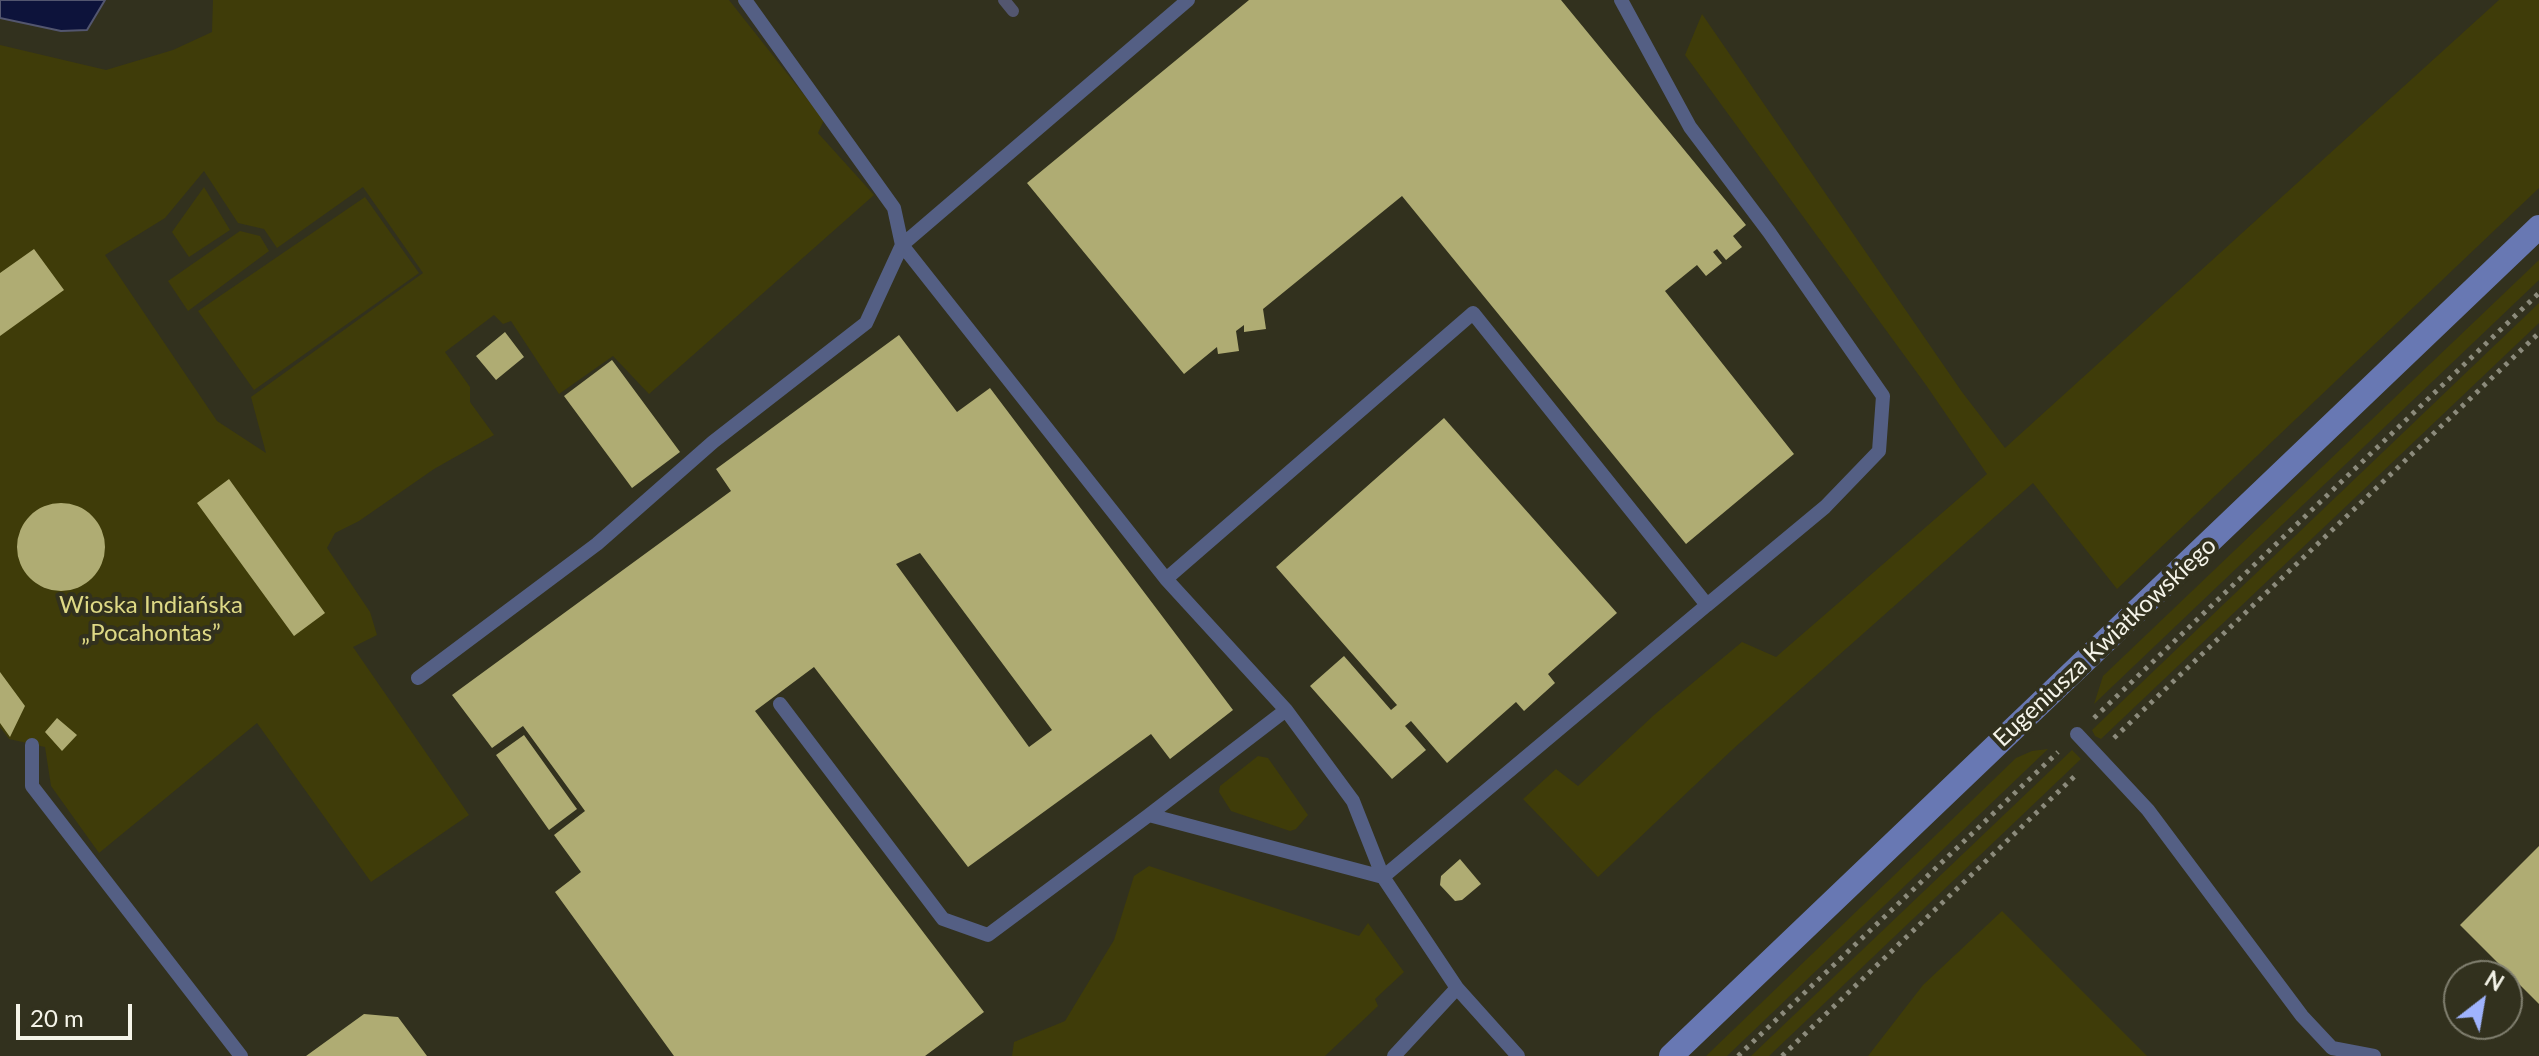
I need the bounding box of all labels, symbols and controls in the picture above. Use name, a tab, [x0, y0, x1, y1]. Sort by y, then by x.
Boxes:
street label: Eugeniusza Kwiatkowskiego	[1988, 531, 2222, 753]
park label: Wioska Indiańska „Pocahontas”	[59, 591, 243, 647]
north arrow	[2443, 960, 2523, 1040]
text: N	[2480, 965, 2509, 997]
scale bar	[20, 988, 136, 1038]
text: 20 m	[30, 1003, 84, 1032]

